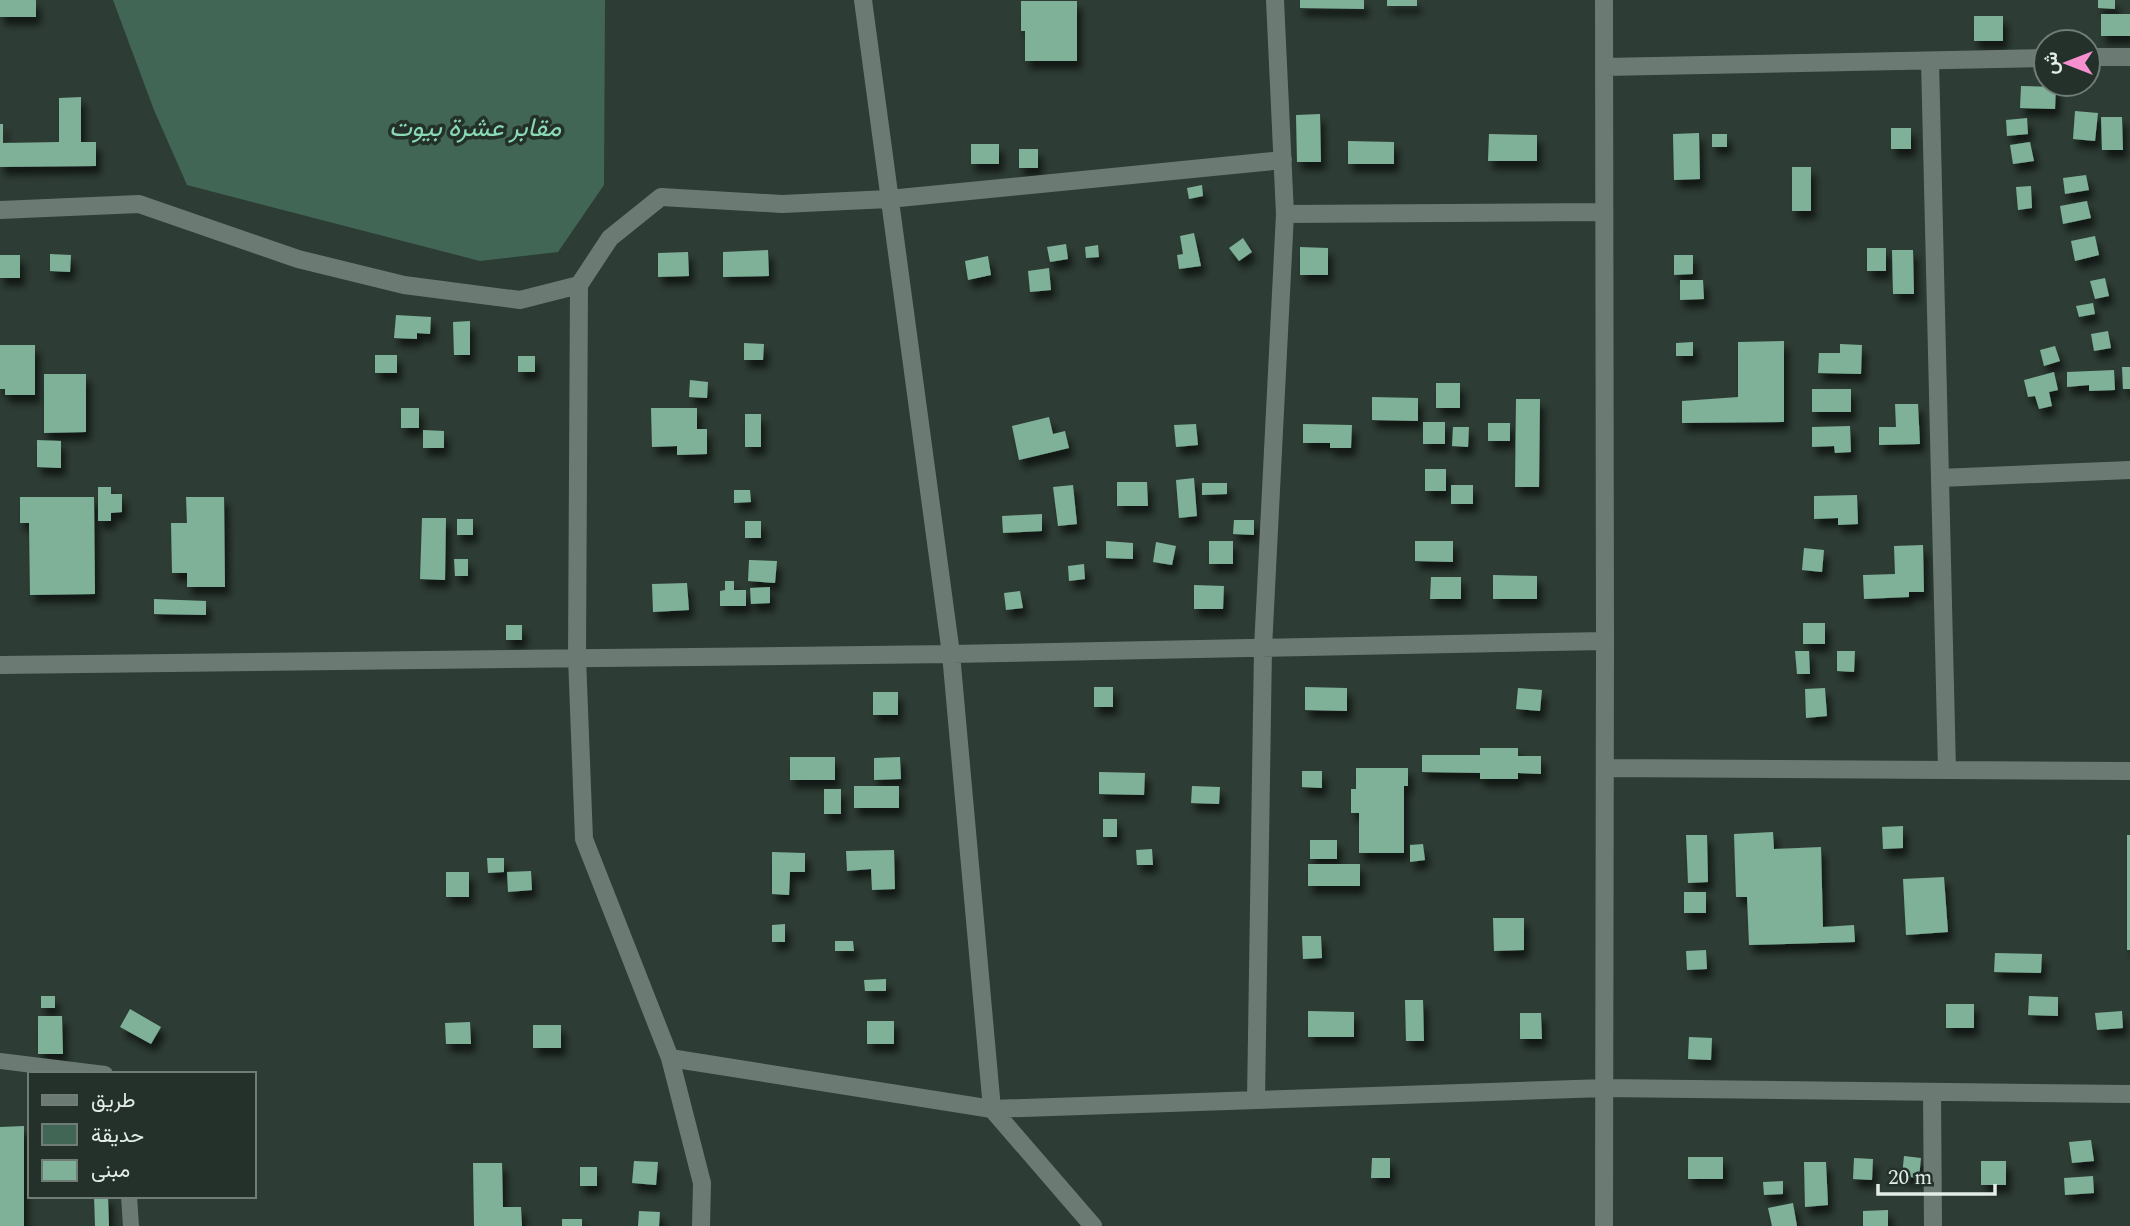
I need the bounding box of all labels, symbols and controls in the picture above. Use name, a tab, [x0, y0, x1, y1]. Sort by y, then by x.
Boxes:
north arrow	[2032, 28, 2102, 98]
text: ش	[2037, 51, 2066, 74]
park label: مقابر عشرة بيوت	[389, 108, 561, 148]
legend	[28, 1072, 256, 1198]
text: طريق	[91, 1085, 136, 1117]
text: حديقة	[91, 1120, 144, 1152]
scale bar	[1878, 1152, 1995, 1196]
text: مبنى	[91, 1155, 130, 1187]
text: 20 m	[1888, 1162, 1932, 1194]

